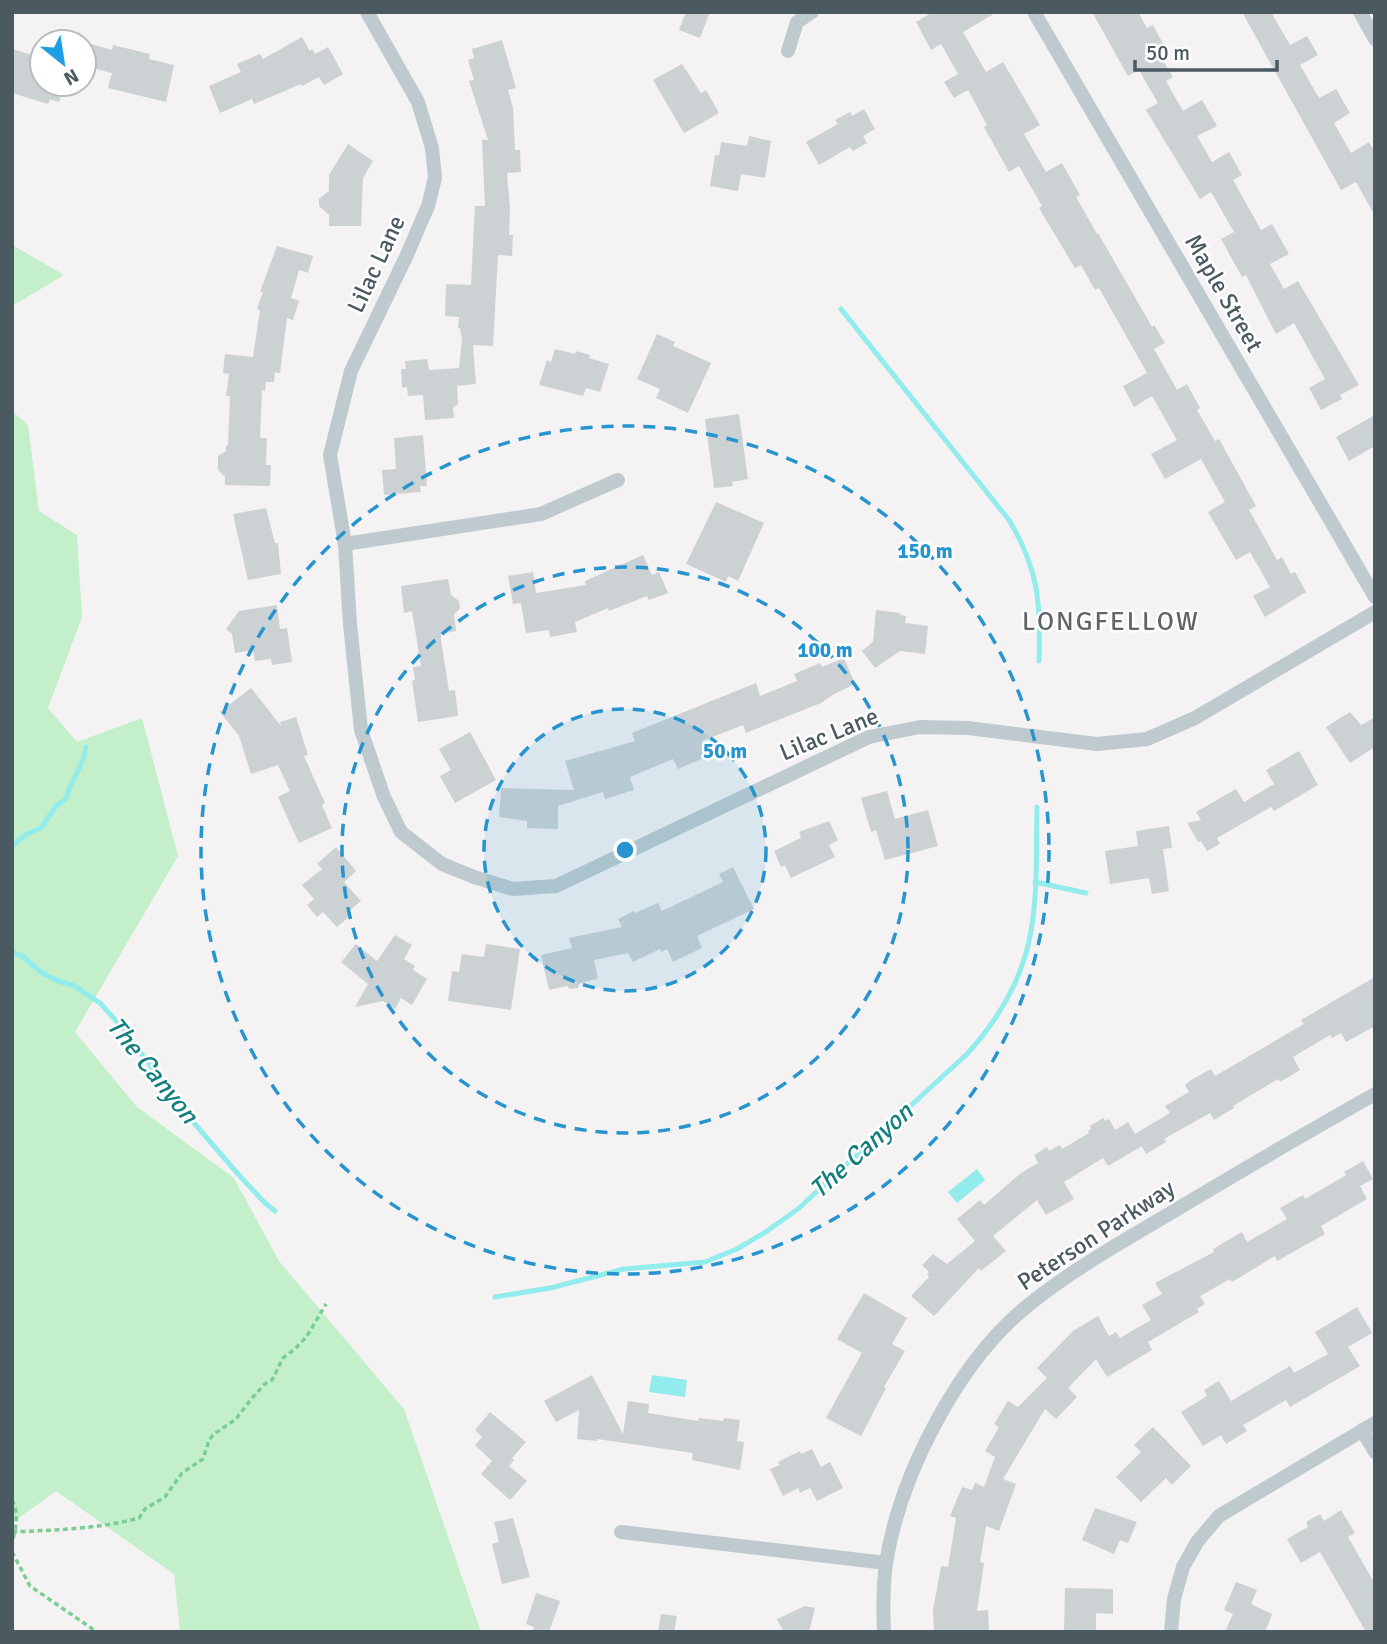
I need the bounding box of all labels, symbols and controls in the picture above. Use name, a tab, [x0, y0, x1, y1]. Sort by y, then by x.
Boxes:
north arrow	[28, 28, 98, 98]
scale bar	[1135, 28, 1277, 72]
text: 50 m	[1146, 40, 1190, 66]
text: N	[59, 63, 83, 91]
street label: Lilac Lane	[340, 211, 412, 317]
street label: Maple Street	[1178, 229, 1270, 357]
text: 150 m	[897, 538, 953, 564]
district label: LONGFELLOW	[1022, 606, 1200, 638]
text: 100 m	[797, 637, 853, 663]
street label: Lilac Lane	[775, 701, 883, 767]
text: 50 m	[703, 738, 747, 764]
centre of rings	[613, 838, 637, 862]
water label: The Canyon	[100, 1011, 205, 1131]
water label: The Canyon	[804, 1096, 920, 1205]
street label: Peterson Parkway	[1012, 1173, 1180, 1297]

